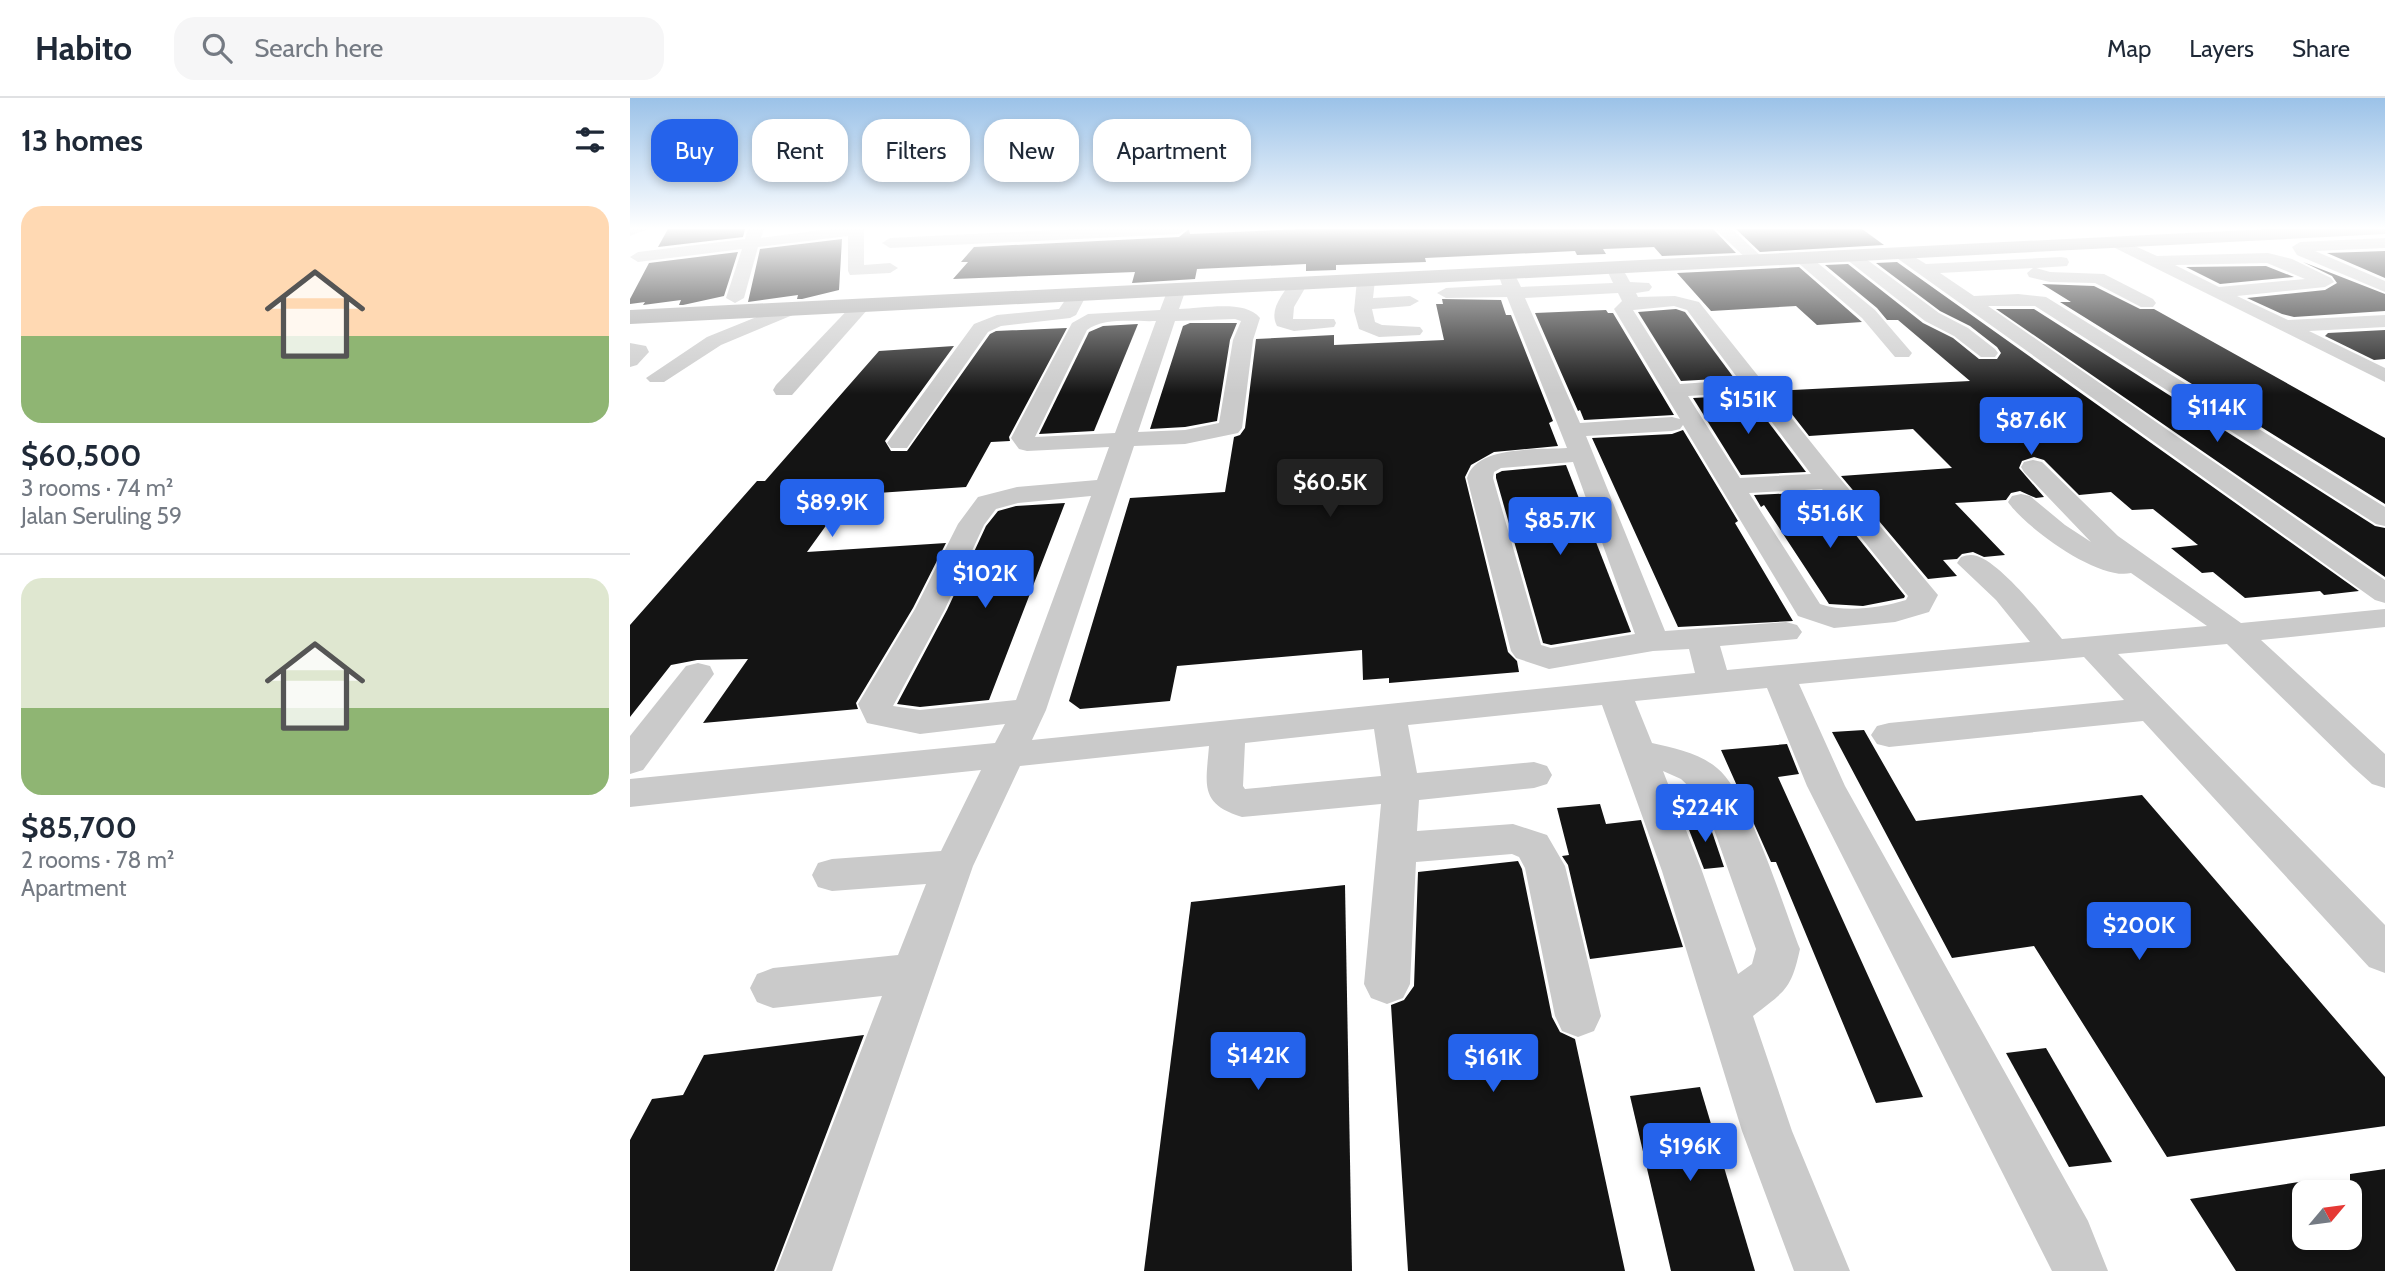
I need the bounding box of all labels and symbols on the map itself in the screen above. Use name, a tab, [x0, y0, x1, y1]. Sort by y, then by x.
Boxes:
pin: $151K	[1699, 376, 1797, 436]
pin: $114K	[2168, 384, 2266, 444]
pin: $87.6K	[1974, 398, 2088, 457]
pin: $60.5K	[1273, 460, 1387, 519]
pin: $89.9K	[775, 480, 889, 539]
pin: $51.6K	[1773, 490, 1887, 550]
pin: $85.7K	[1503, 498, 1617, 557]
pin: $102K	[936, 550, 1034, 610]
pin: $224K	[1656, 784, 1754, 844]
pin: $200K	[2090, 902, 2188, 962]
pin: $142K	[1209, 1032, 1307, 1092]
pin: $161K	[1444, 1034, 1542, 1094]
pin: $196K	[1641, 1124, 1739, 1183]
north arrow	[2292, 1180, 2362, 1250]

